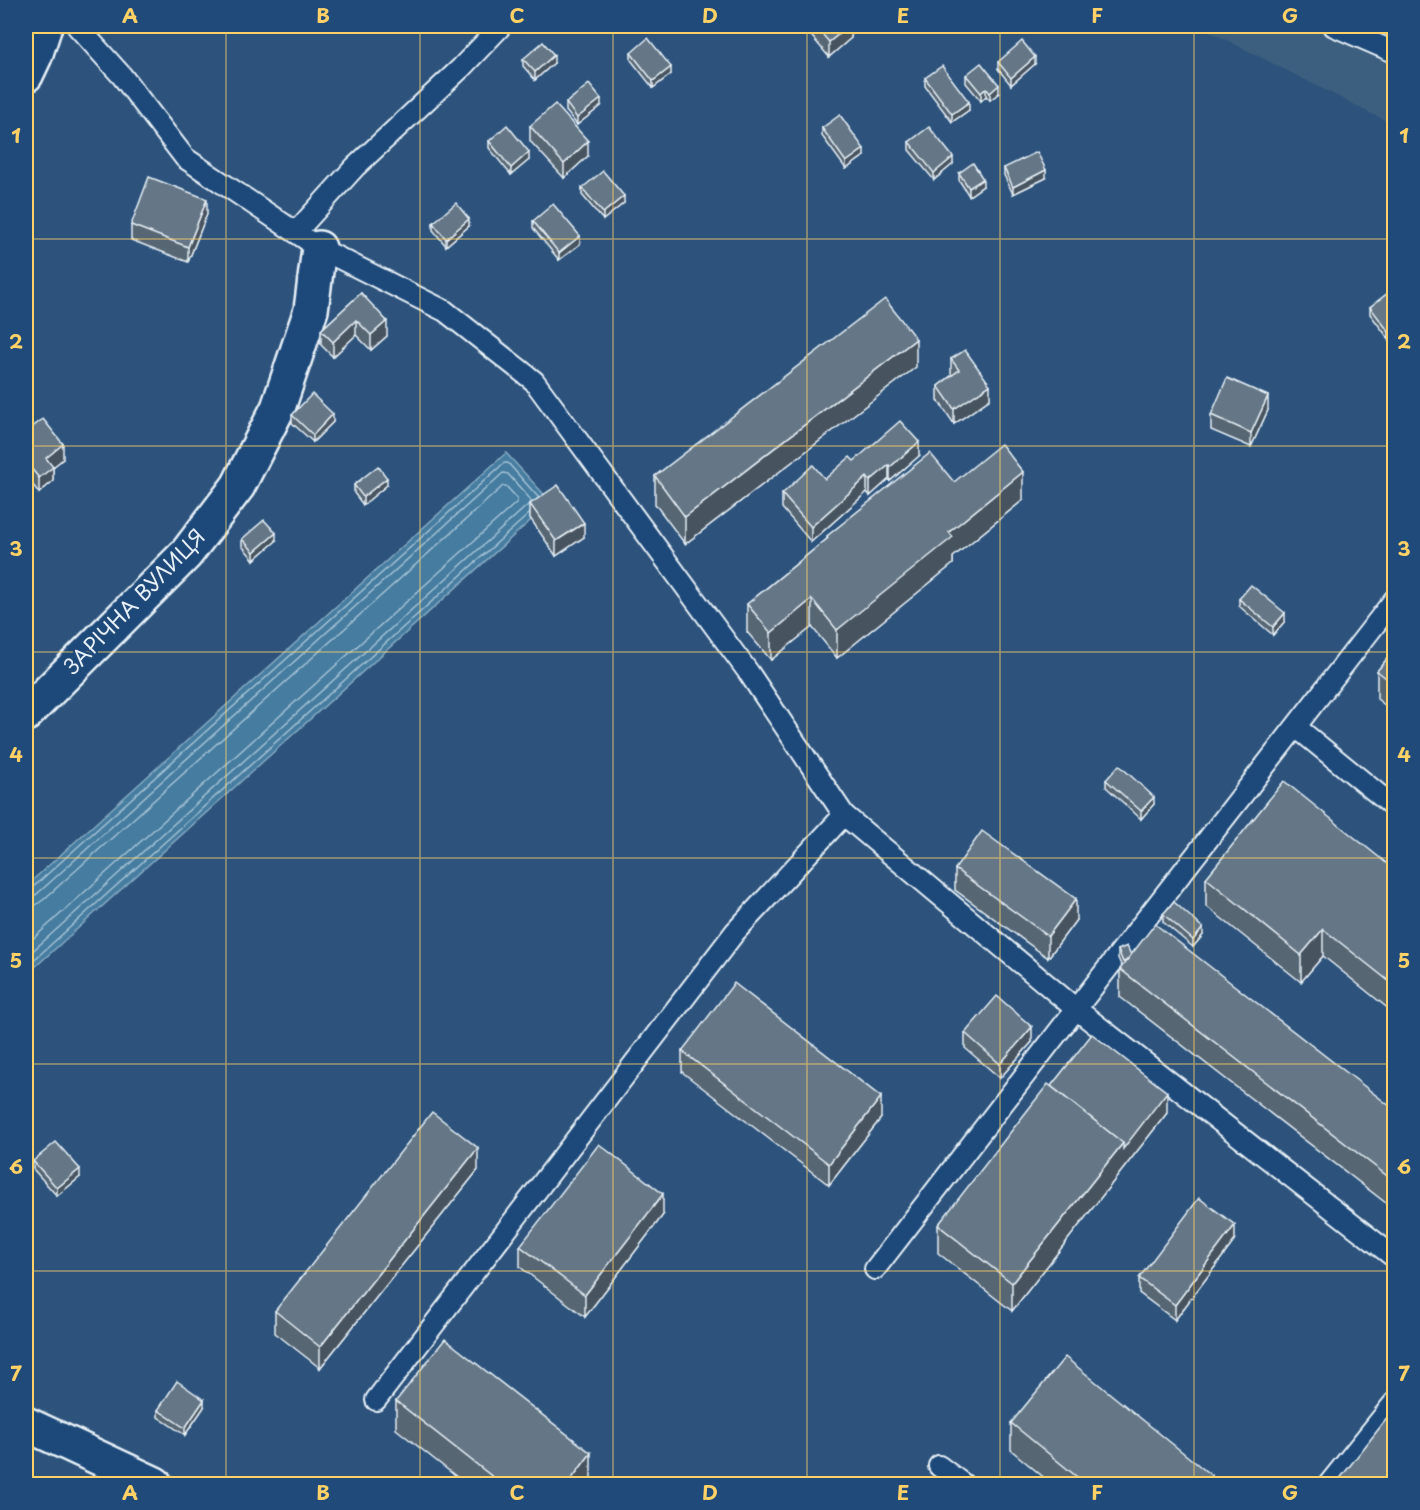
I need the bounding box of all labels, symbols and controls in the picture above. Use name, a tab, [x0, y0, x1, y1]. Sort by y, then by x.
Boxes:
text: A	[122, 0, 138, 30]
text: B	[316, 0, 330, 30]
text: C	[509, 0, 525, 30]
text: D	[702, 0, 718, 30]
text: E	[897, 0, 909, 30]
text: F	[1091, 0, 1103, 30]
text: G	[1282, 0, 1298, 30]
text: 1	[11, 120, 21, 150]
text: 1	[1399, 120, 1409, 150]
text: 2	[9, 326, 23, 356]
text: 2	[1397, 326, 1411, 356]
street label: ЗАРІЧНА ВУЛИЦЯ	[56, 521, 212, 681]
text: 3	[9, 533, 23, 563]
text: 3	[1397, 533, 1411, 563]
text: 4	[9, 739, 23, 769]
text: 4	[1397, 739, 1411, 769]
text: 5	[10, 945, 22, 975]
text: 5	[1398, 945, 1410, 975]
text: 6	[9, 1151, 23, 1181]
text: 6	[1397, 1151, 1411, 1181]
text: 7	[10, 1358, 22, 1388]
text: 7	[1398, 1358, 1410, 1388]
text: A	[122, 1477, 138, 1507]
text: B	[316, 1477, 330, 1507]
text: C	[509, 1477, 525, 1507]
text: D	[702, 1477, 718, 1507]
text: E	[897, 1477, 909, 1507]
text: F	[1091, 1477, 1103, 1507]
text: G	[1282, 1477, 1298, 1507]

